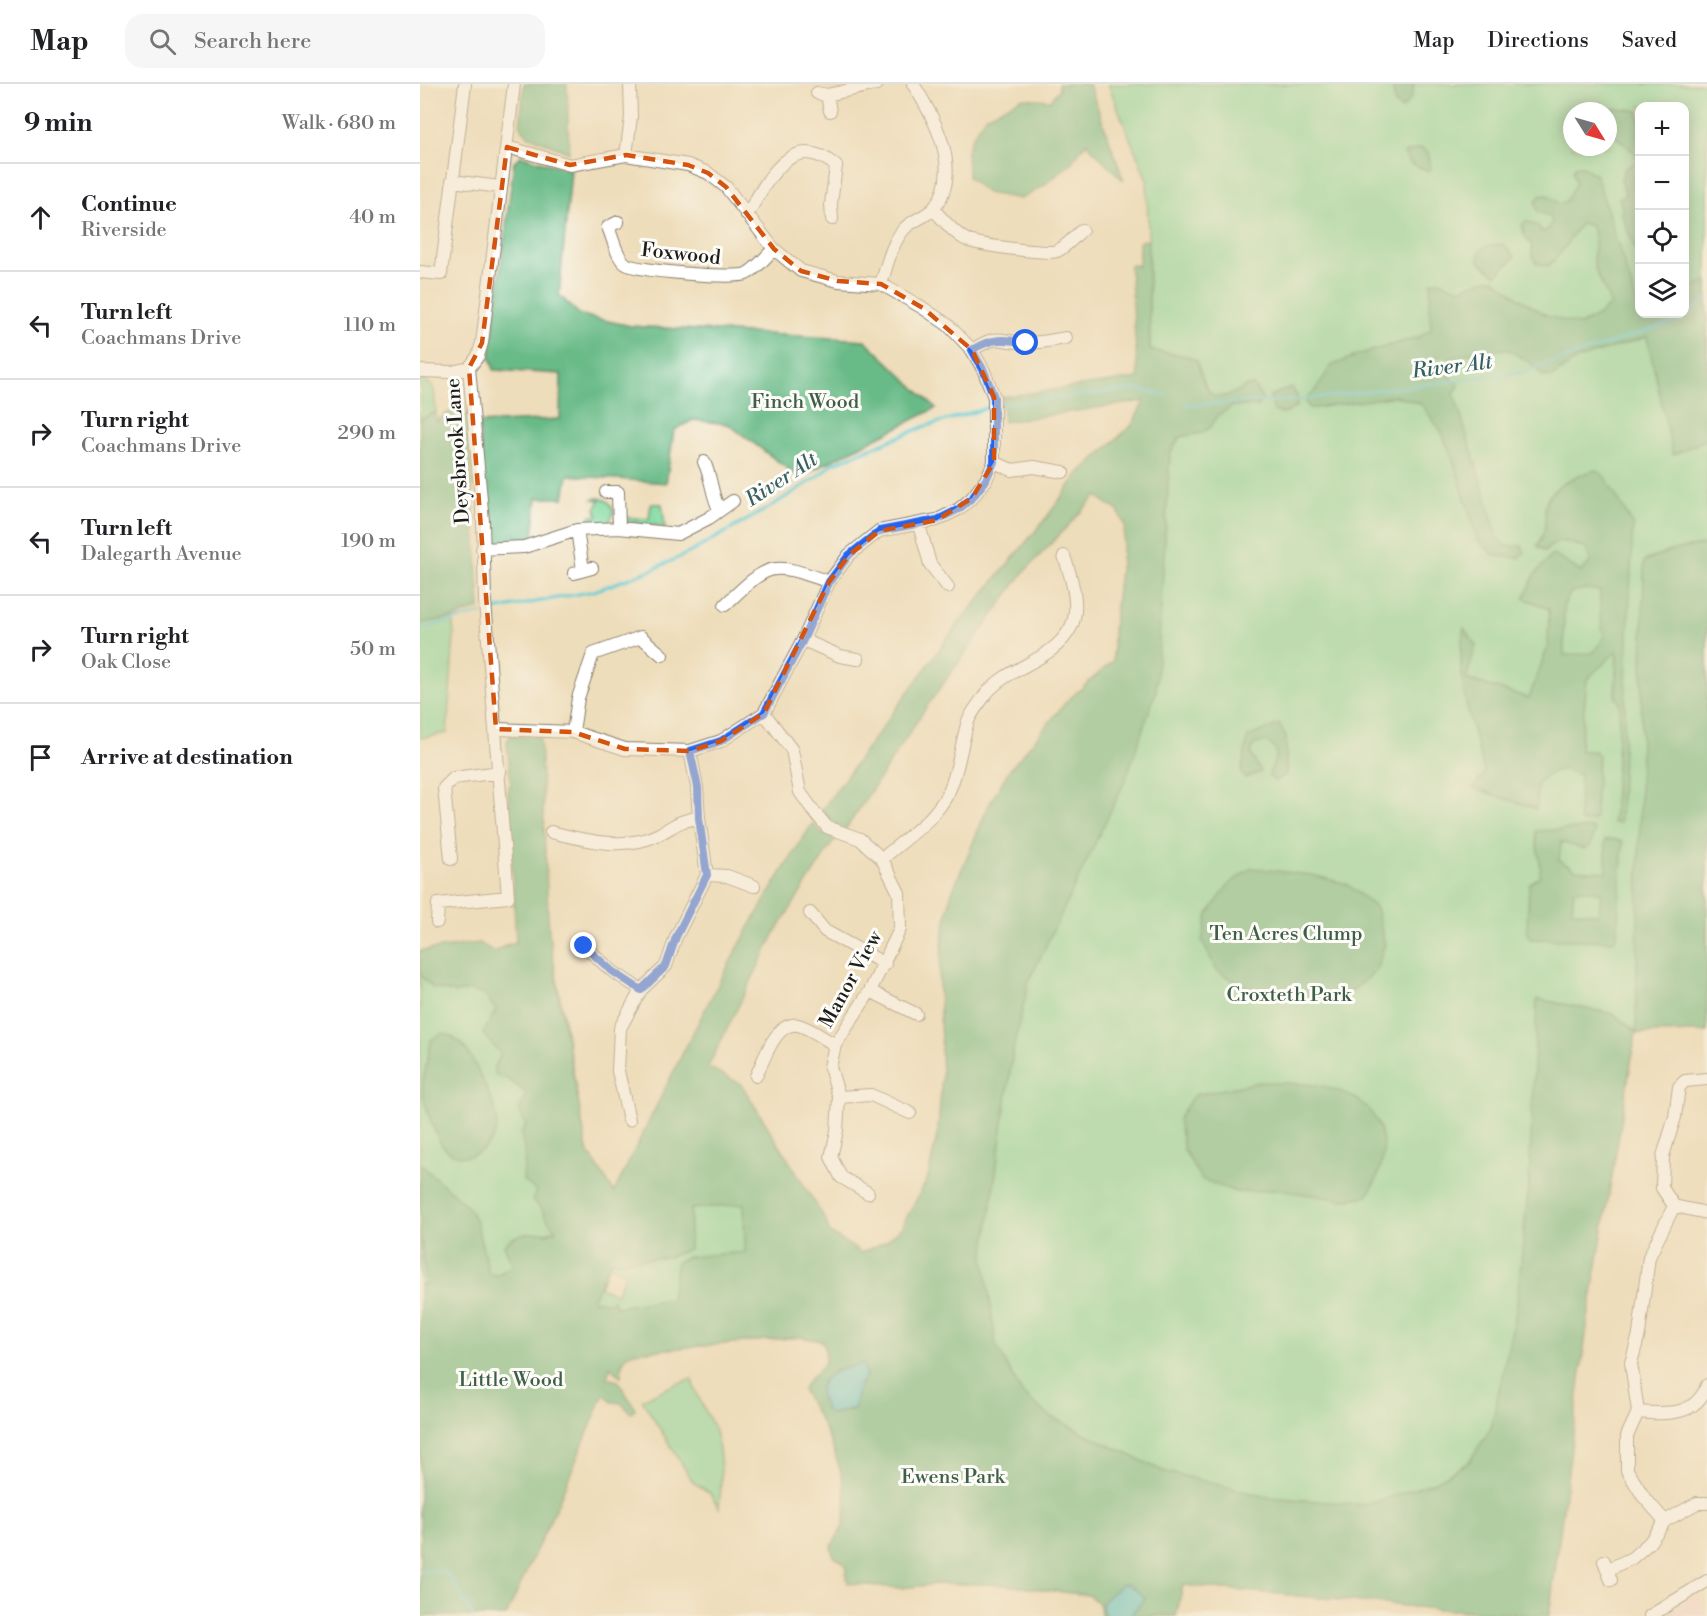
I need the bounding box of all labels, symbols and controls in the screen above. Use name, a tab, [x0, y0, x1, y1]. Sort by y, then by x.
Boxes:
search box	[125, 14, 545, 68]
text: Map	[30, 24, 89, 59]
icon: search	[146, 25, 179, 58]
text: Search here	[194, 28, 311, 55]
text: Map	[1413, 28, 1455, 54]
text: Directions	[1488, 28, 1589, 54]
text: Saved	[1622, 28, 1677, 54]
north arrow	[1563, 102, 1617, 156]
map controls	[1635, 102, 1689, 318]
button: +	[1635, 102, 1689, 156]
text: 9 min	[24, 107, 92, 139]
text: Walk · 680 m	[282, 111, 396, 136]
button: −	[1635, 156, 1689, 210]
text: Continue	[81, 191, 177, 218]
icon: ahead	[24, 201, 57, 234]
text: 40 m	[349, 205, 396, 230]
button: locate	[1635, 210, 1689, 264]
text: Riverside	[81, 218, 167, 243]
street label: Foxwood	[640, 238, 723, 271]
button: layers	[1635, 264, 1689, 318]
text: Turn left	[81, 299, 172, 326]
icon: left	[24, 309, 57, 342]
text: 110 m	[344, 313, 396, 338]
text: Coachmans Drive	[81, 326, 241, 351]
route start	[1012, 329, 1038, 355]
water label: River Alt	[1409, 349, 1495, 385]
street label: Deysbrook Lane	[441, 377, 476, 525]
park label: Finch Wood	[751, 390, 860, 415]
text: Turn right	[81, 407, 189, 434]
icon: right	[24, 417, 57, 450]
text: 290 m	[338, 421, 396, 446]
text: Coachmans Drive	[81, 434, 241, 459]
water label: River Alt	[740, 446, 823, 513]
text: Turn left	[81, 515, 172, 542]
icon: left	[24, 525, 57, 558]
text: 190 m	[341, 529, 396, 554]
text: Dalegarth Avenue	[81, 542, 242, 567]
text: Turn right	[81, 623, 189, 650]
icon: right	[24, 633, 57, 666]
text: 50 m	[350, 637, 396, 662]
text: Oak Close	[81, 650, 171, 675]
icon: arrive	[24, 741, 57, 774]
text: Arrive at destination	[81, 744, 293, 771]
park label: Ten Acres Clump	[1209, 922, 1363, 947]
street label: Manor View	[814, 926, 889, 1033]
route end	[570, 932, 596, 958]
park label: Croxteth Park	[1226, 983, 1353, 1008]
park label: Little Wood	[459, 1368, 564, 1393]
park label: Ewens Park	[901, 1465, 1007, 1490]

